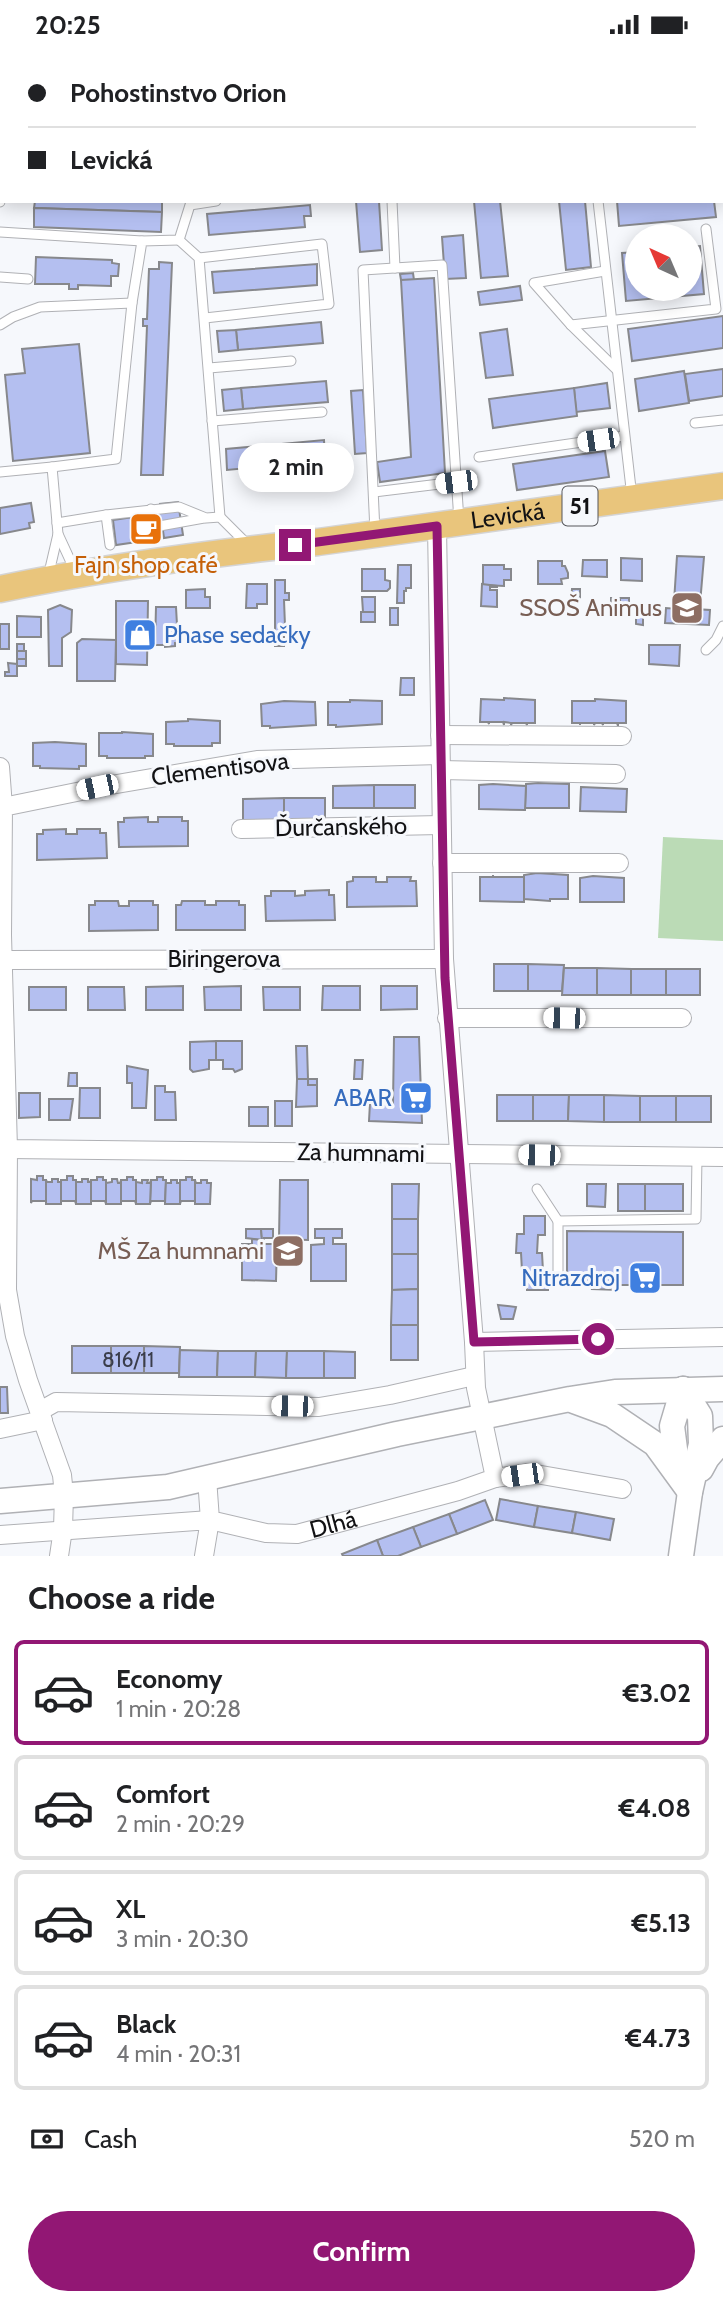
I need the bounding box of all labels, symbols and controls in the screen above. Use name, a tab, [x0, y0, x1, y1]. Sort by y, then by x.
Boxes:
text: 20:25	[35, 9, 101, 41]
text: Pohostinstvo Orion	[70, 77, 287, 109]
text: Levická	[70, 144, 153, 176]
north arrow	[625, 224, 702, 301]
map controls	[625, 224, 702, 301]
car	[576, 427, 621, 453]
callout: 2 min	[237, 443, 353, 493]
text: 2 min	[268, 453, 324, 481]
car	[434, 469, 479, 495]
road number: 51	[562, 487, 598, 526]
street label: Levická	[469, 496, 547, 535]
cafe icon: Fajn shop café	[127, 510, 165, 548]
route end	[279, 529, 311, 561]
place label: Fajn shop café	[74, 550, 218, 579]
school or university icon: SSOŠ Animus	[668, 589, 706, 627]
place label: SSOŠ Animus	[519, 593, 662, 622]
shop icon: Phase sedačky	[121, 616, 159, 654]
place label: Phase sedačky	[164, 620, 311, 649]
street label: Clementisova	[149, 746, 291, 791]
car	[75, 772, 120, 802]
street label: Ďurčanského	[275, 811, 407, 842]
street label: Biringerova	[167, 944, 281, 973]
car	[543, 1007, 586, 1029]
supermarket icon: ABAR	[397, 1079, 435, 1117]
place label: ABAR	[334, 1083, 393, 1112]
street label: Za humnami	[297, 1137, 425, 1168]
car	[518, 1144, 561, 1166]
school or university icon: MŠ Za humnami	[269, 1232, 307, 1270]
place label: MŠ Za humnami	[98, 1236, 264, 1265]
supermarket icon: Nitrazdroj	[626, 1259, 664, 1297]
place label: Nitrazdroj	[521, 1263, 620, 1292]
route start	[582, 1323, 614, 1355]
house number: 816/11	[102, 1347, 154, 1372]
car	[271, 1395, 314, 1417]
car	[500, 1462, 545, 1488]
street label: Dlhá	[306, 1504, 360, 1544]
text: Choose a ride	[28, 1578, 215, 1617]
icon: car	[32, 1661, 95, 1724]
text: Economy	[116, 1663, 222, 1695]
text: €3.02	[623, 1677, 691, 1709]
text: 1 min · 20:28	[116, 1695, 241, 1723]
icon: car	[32, 1776, 95, 1839]
text: Comfort	[116, 1778, 210, 1810]
text: €4.08	[619, 1792, 691, 1824]
text: 2 min · 20:29	[116, 1810, 245, 1838]
icon: car	[32, 1891, 95, 1954]
text: XL	[116, 1893, 145, 1925]
text: €5.13	[631, 1907, 691, 1939]
text: 3 min · 20:30	[116, 1925, 249, 1953]
icon: car	[32, 2006, 95, 2069]
text: Black	[116, 2008, 176, 2040]
text: €4.73	[625, 2022, 691, 2054]
text: 4 min · 20:31	[116, 2040, 241, 2068]
icon: cash	[28, 2120, 66, 2158]
text: Cash	[84, 2123, 137, 2155]
text: 520 m	[629, 2125, 695, 2153]
button: Confirm	[28, 2211, 695, 2291]

